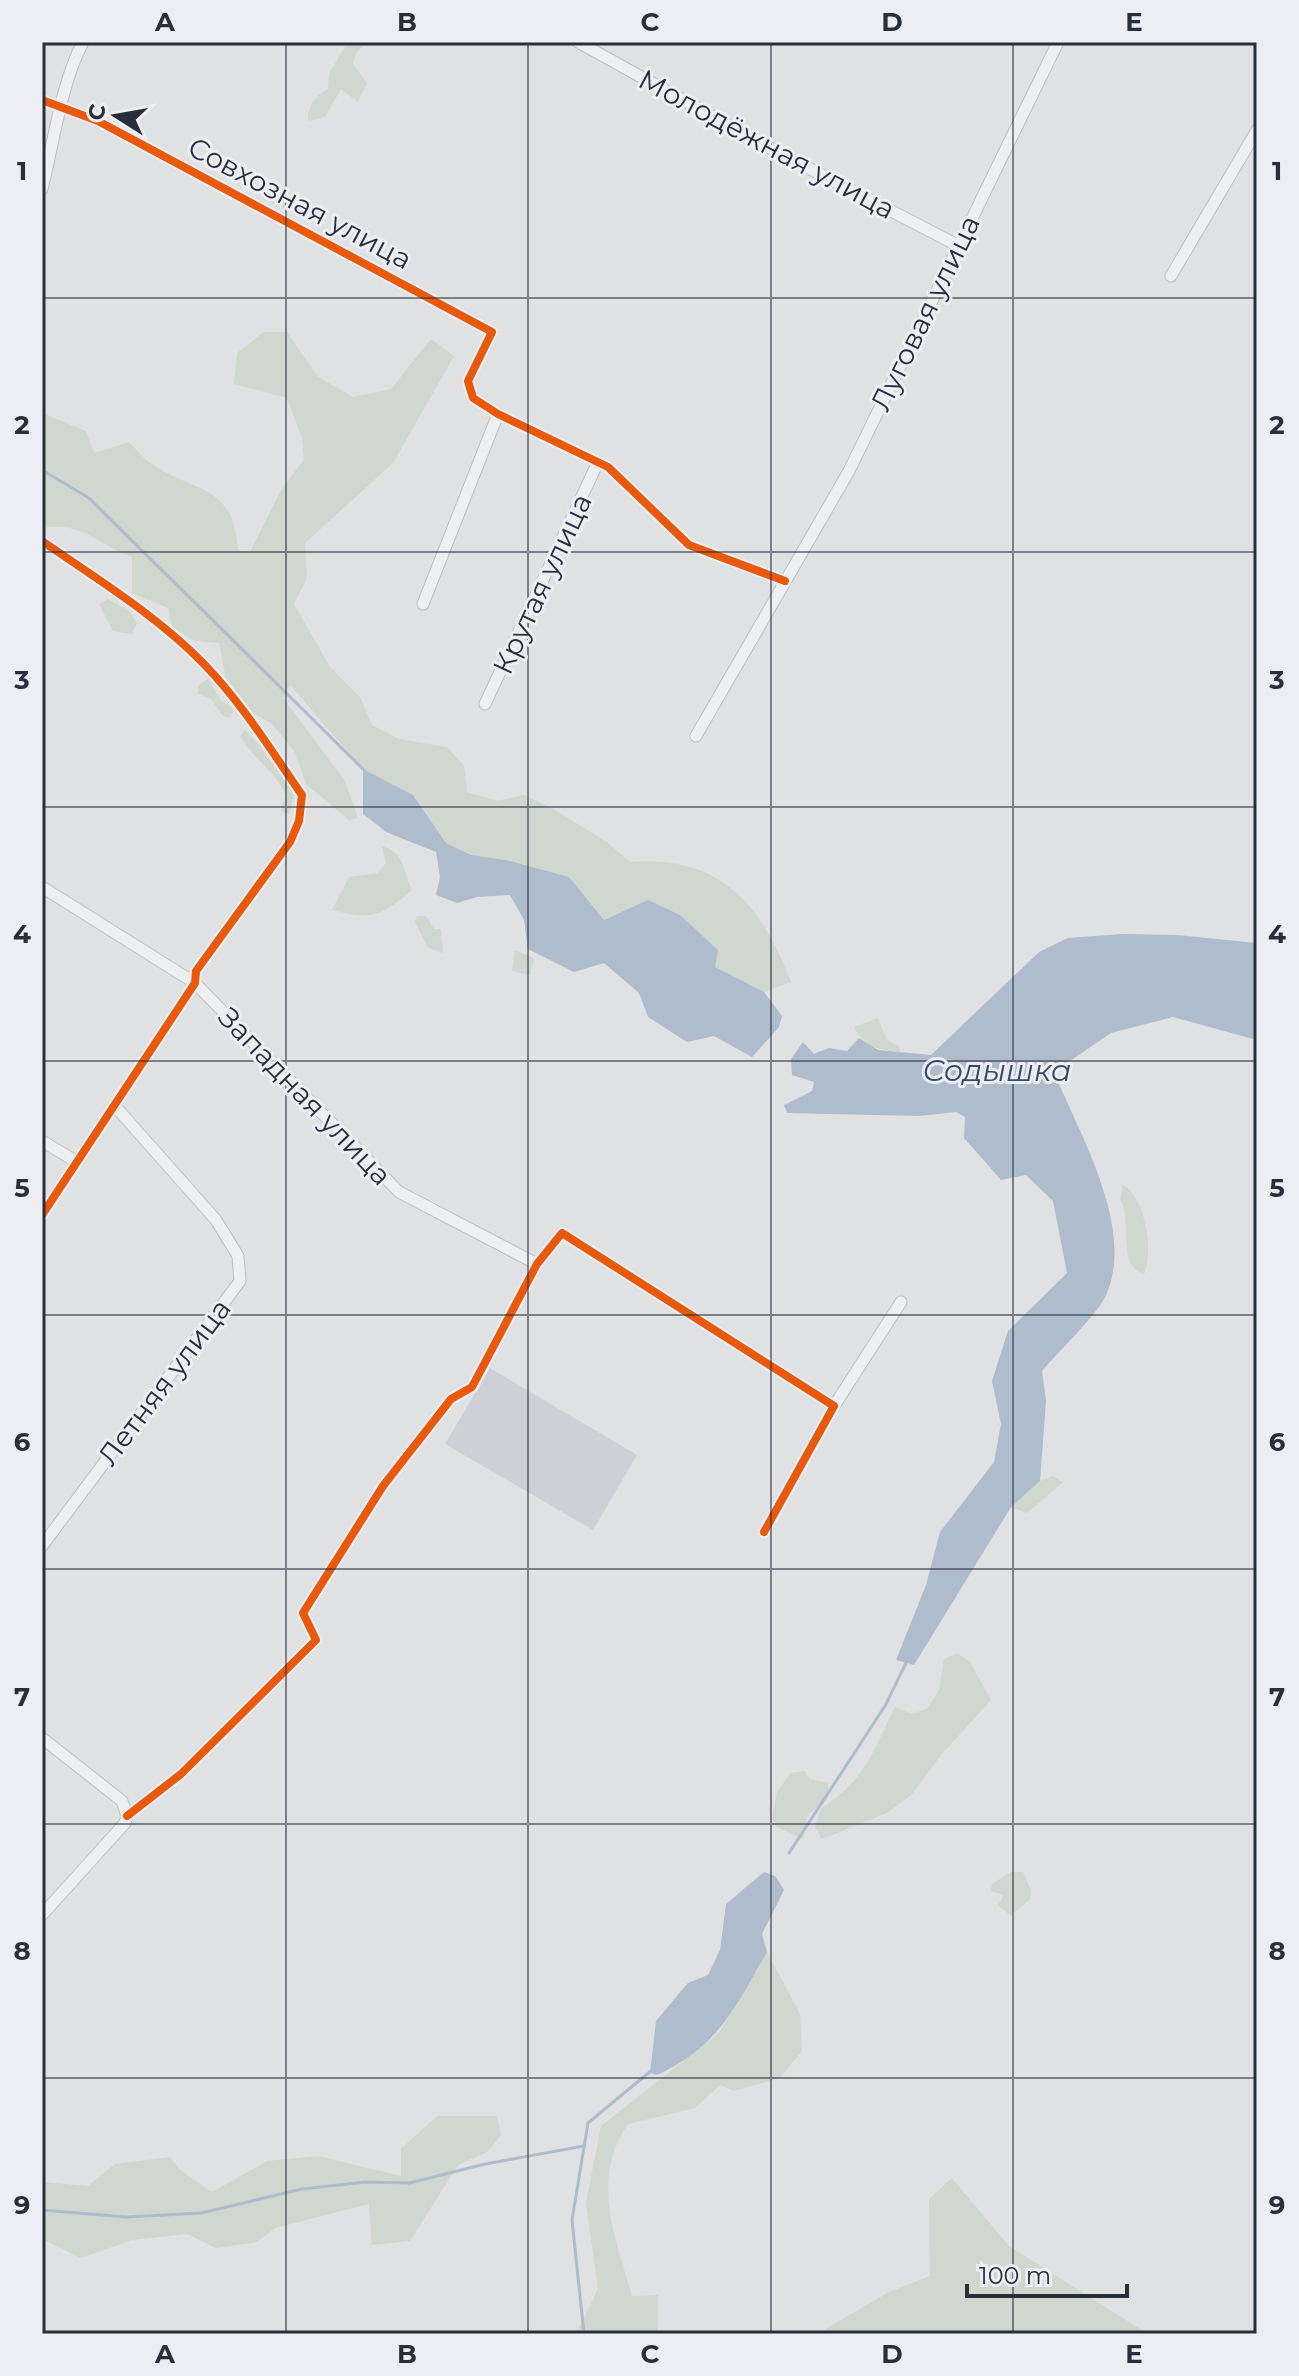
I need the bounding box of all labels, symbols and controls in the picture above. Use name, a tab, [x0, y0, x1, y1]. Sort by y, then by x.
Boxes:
text: A	[154, 6, 176, 38]
text: B	[397, 6, 417, 38]
text: C	[641, 6, 660, 38]
text: D	[881, 6, 903, 38]
text: E	[1125, 6, 1143, 38]
street label: Молодёжная улица	[633, 62, 901, 226]
north arrow	[76, 76, 156, 156]
text: С	[82, 102, 112, 123]
street label: Совхозная улица	[182, 130, 418, 276]
text: 1	[17, 155, 27, 187]
text: 1	[1272, 155, 1282, 187]
street label: Луговая улица	[863, 210, 987, 416]
text: 2	[14, 409, 30, 441]
text: 2	[1269, 409, 1285, 441]
street label: Крутая улица	[485, 488, 599, 680]
text: 3	[13, 664, 30, 696]
text: 3	[1268, 664, 1285, 696]
text: 4	[13, 918, 31, 950]
text: 4	[1268, 918, 1286, 950]
street label: Западная улица	[211, 1000, 399, 1192]
water label: Содышка	[923, 1052, 1071, 1089]
text: 5	[14, 1172, 30, 1204]
text: 5	[1269, 1172, 1285, 1204]
street label: Летняя улица	[90, 1292, 238, 1472]
text: 6	[14, 1426, 31, 1458]
text: 6	[1269, 1426, 1286, 1458]
text: 7	[14, 1681, 30, 1713]
text: 7	[1269, 1681, 1285, 1713]
text: 8	[13, 1935, 31, 1967]
text: 8	[1268, 1935, 1286, 1967]
text: 9	[14, 2189, 30, 2221]
text: 9	[1269, 2189, 1285, 2221]
scale bar	[967, 2248, 1127, 2298]
text: 100 m	[979, 2261, 1051, 2290]
text: A	[154, 2338, 176, 2370]
text: B	[397, 2338, 417, 2370]
text: C	[641, 2338, 660, 2370]
text: D	[881, 2338, 903, 2370]
text: E	[1125, 2338, 1143, 2370]

